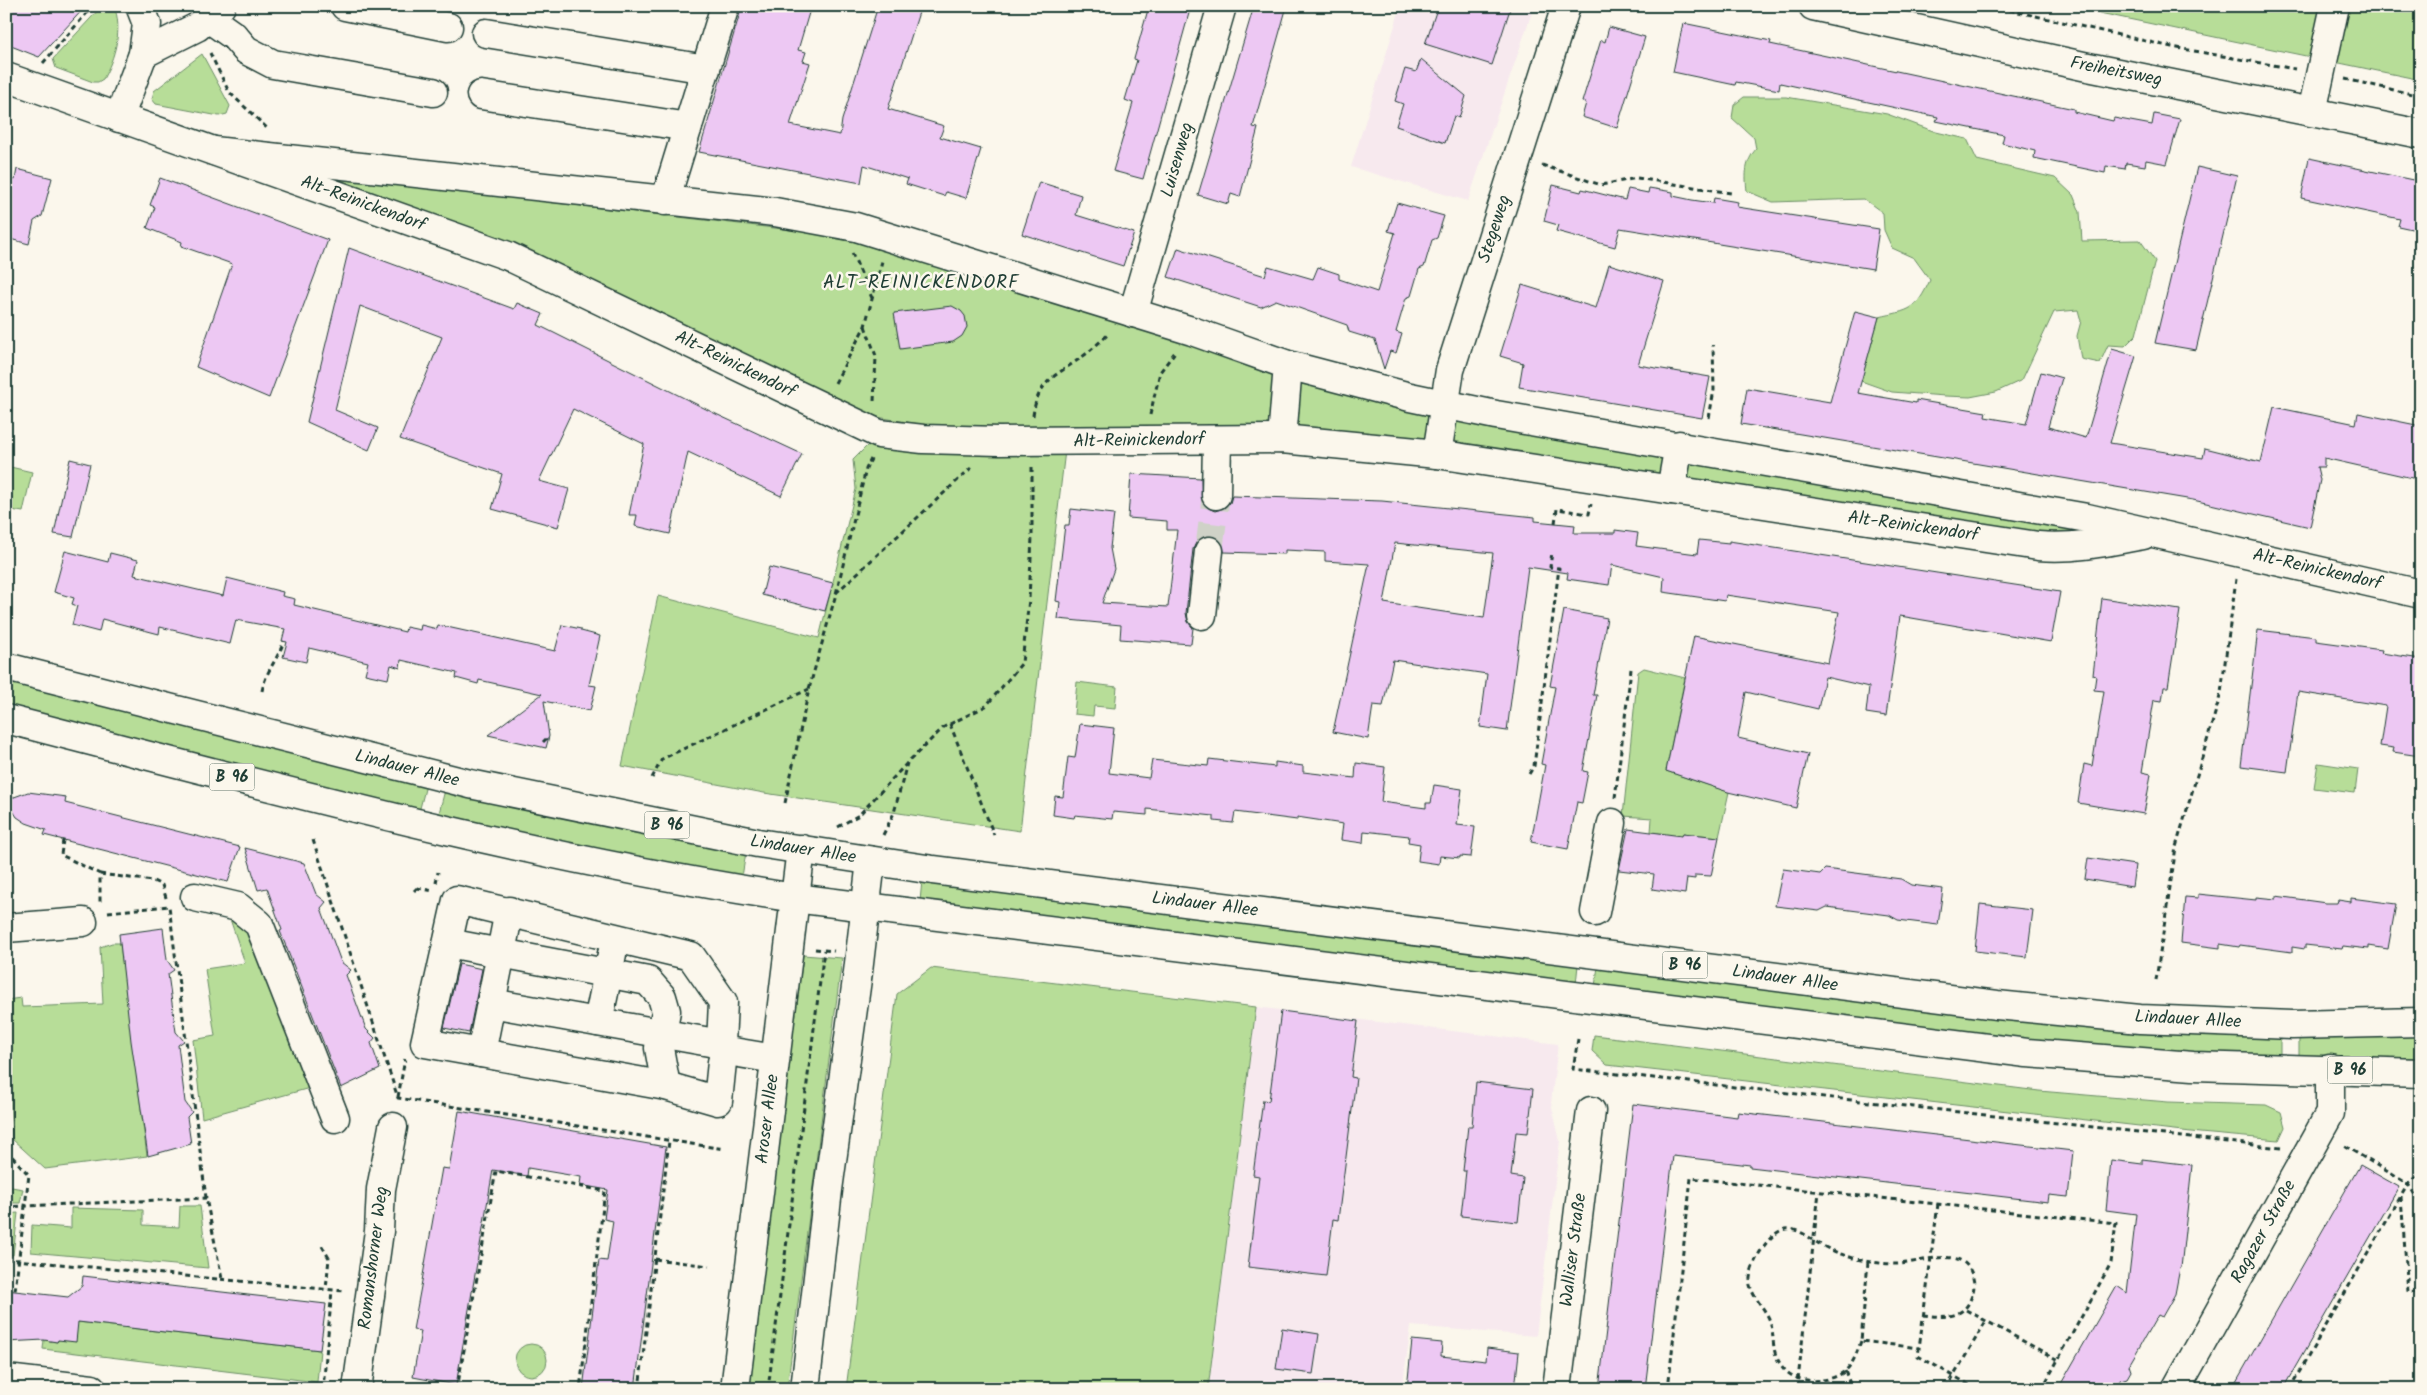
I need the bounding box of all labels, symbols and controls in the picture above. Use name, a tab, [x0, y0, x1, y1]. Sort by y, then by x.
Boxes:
street label: Freiheitsweg	[2067, 49, 2165, 95]
street label: Luisenweg	[1153, 119, 1203, 201]
street label: Alt-Reinickendorf	[296, 168, 432, 241]
street label: Stegeweg	[1470, 191, 1520, 267]
district label: ALT-REINICKENDORF	[823, 268, 1020, 298]
street label: Alt-Reinickendorf	[670, 323, 802, 408]
street label: Alt-Reinickendorf	[1073, 425, 1207, 457]
street label: Alt-Reinickendorf	[1846, 503, 1982, 551]
street label: Alt-Reinickendorf	[2250, 541, 2386, 599]
street label: Lindauer Allee	[352, 742, 462, 796]
road number: B 96	[210, 764, 254, 790]
road number: B 96	[644, 812, 690, 838]
street label: Lindauer Allee	[748, 827, 858, 873]
street label: Lindauer Allee	[1150, 884, 1260, 926]
road number: B 96	[1662, 952, 1708, 978]
street label: Lindauer Allee	[1730, 957, 1840, 1001]
street label: Lindauer Allee	[2134, 1003, 2242, 1037]
road number: B 96	[2328, 1056, 2372, 1084]
street label: Aroser Allee	[748, 1073, 788, 1165]
street label: Ragazer Straße	[2224, 1175, 2304, 1289]
street label: Romanshorner Weg	[351, 1185, 397, 1331]
street label: Walliser Straße	[1553, 1192, 1595, 1308]

